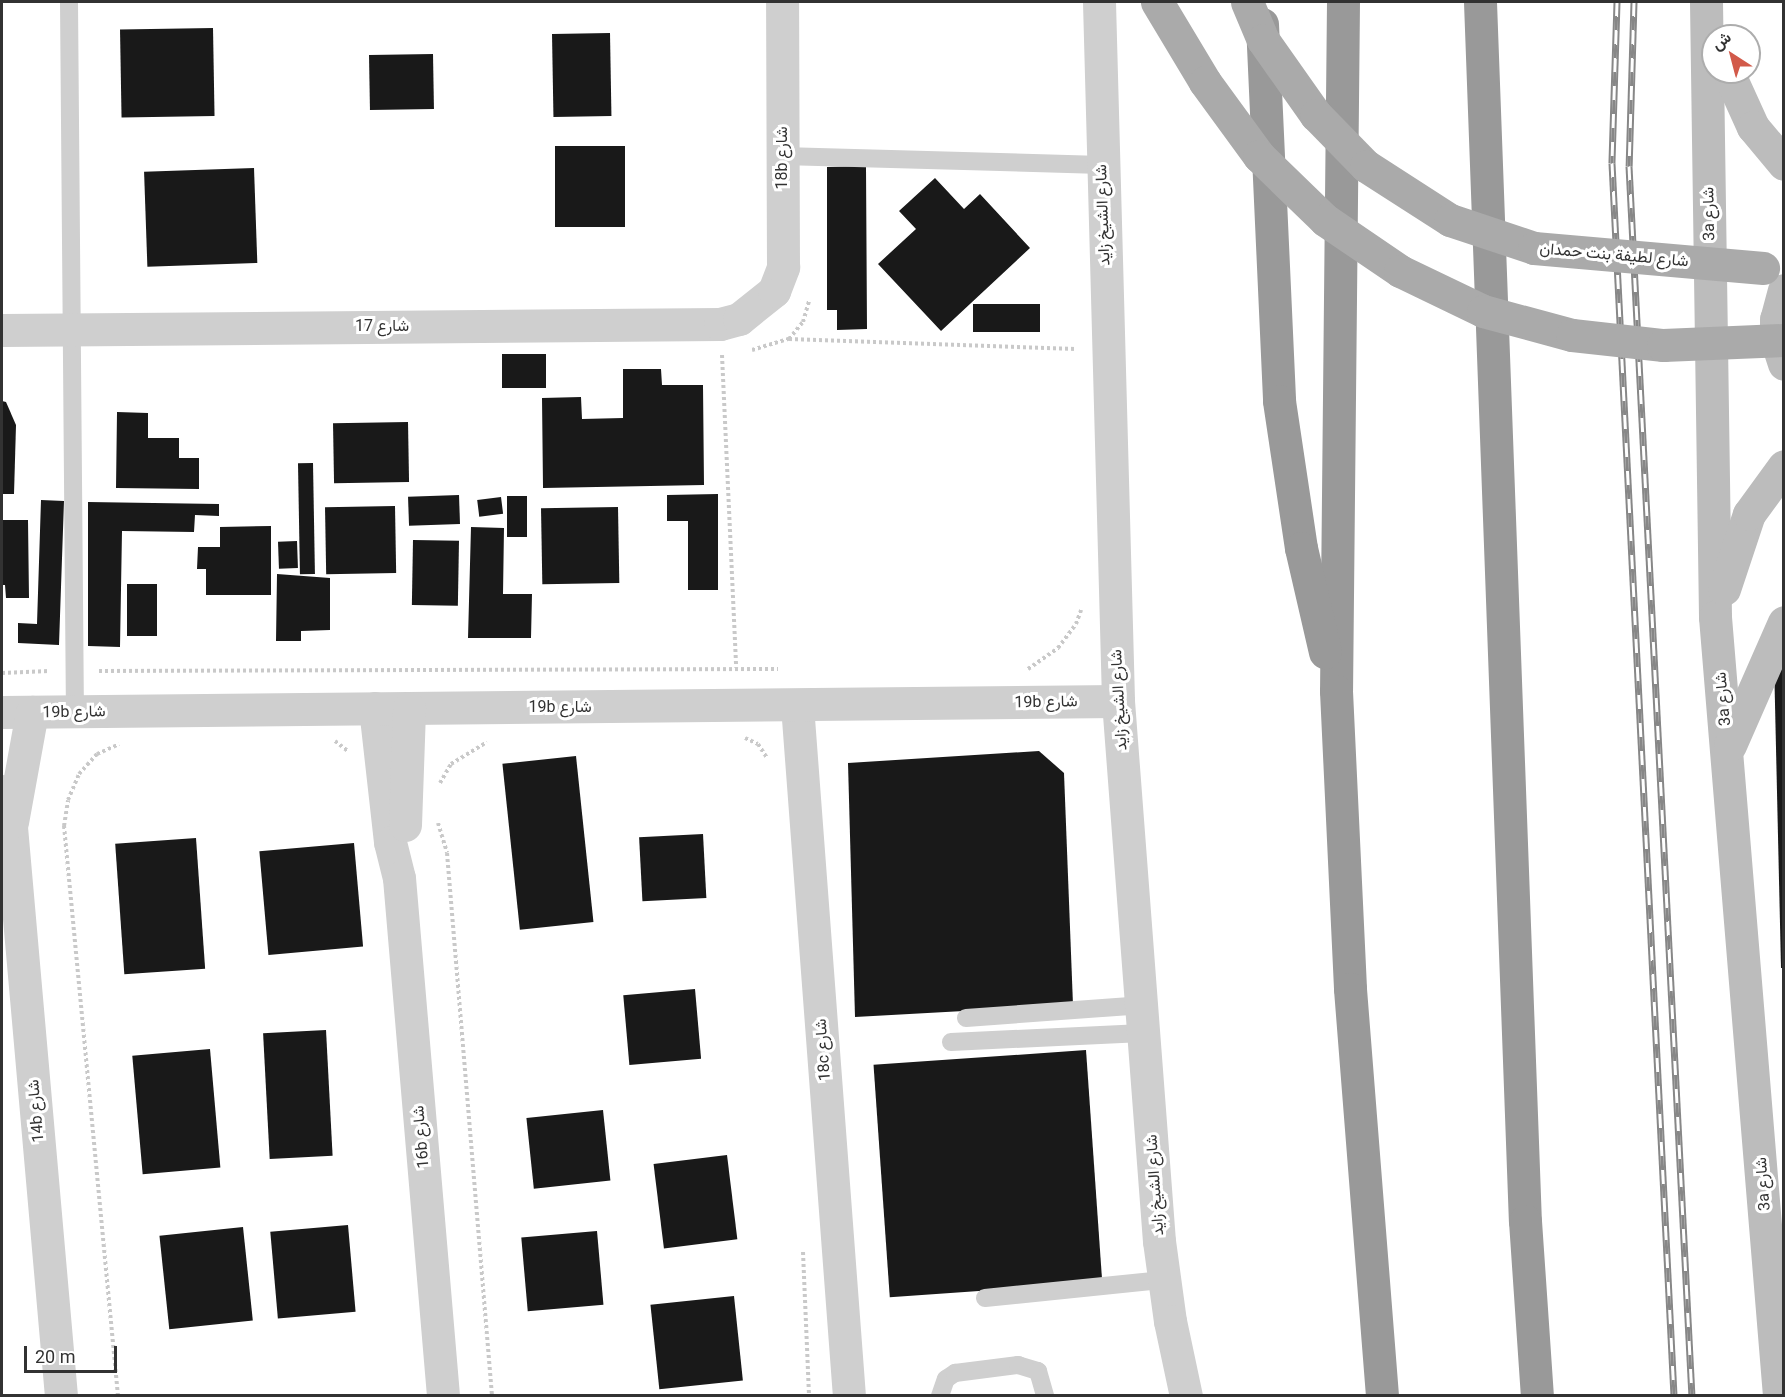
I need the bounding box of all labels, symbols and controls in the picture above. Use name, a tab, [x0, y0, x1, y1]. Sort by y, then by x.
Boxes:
north arrow	[1701, 24, 1761, 84]
text: ش	[1708, 27, 1735, 54]
street label: 18b شارع	[772, 126, 792, 190]
street label: شارع الشيخ زايد	[1092, 164, 1114, 266]
street label: 3a شارع	[1699, 187, 1719, 241]
street label: شارع لطيفة بنت حمدان	[1539, 239, 1689, 271]
street label: شارع 17	[355, 316, 409, 336]
street label: شارع الشيخ زايد	[1107, 649, 1131, 751]
street label: 3a شارع	[1711, 671, 1735, 727]
street label: 19b شارع	[1014, 692, 1078, 712]
street label: 19b شارع	[528, 697, 592, 717]
street label: 19b شارع	[42, 702, 106, 722]
street label: 18c شارع	[811, 1018, 835, 1082]
street label: 14b شارع	[24, 1079, 48, 1143]
street label: 16b شارع	[409, 1105, 433, 1169]
street label: شارع الشيخ زايد	[1142, 1134, 1168, 1236]
street label: 3a شارع	[1752, 1156, 1774, 1212]
scale bar	[27, 1334, 120, 1372]
text: 20 m	[35, 1346, 75, 1367]

